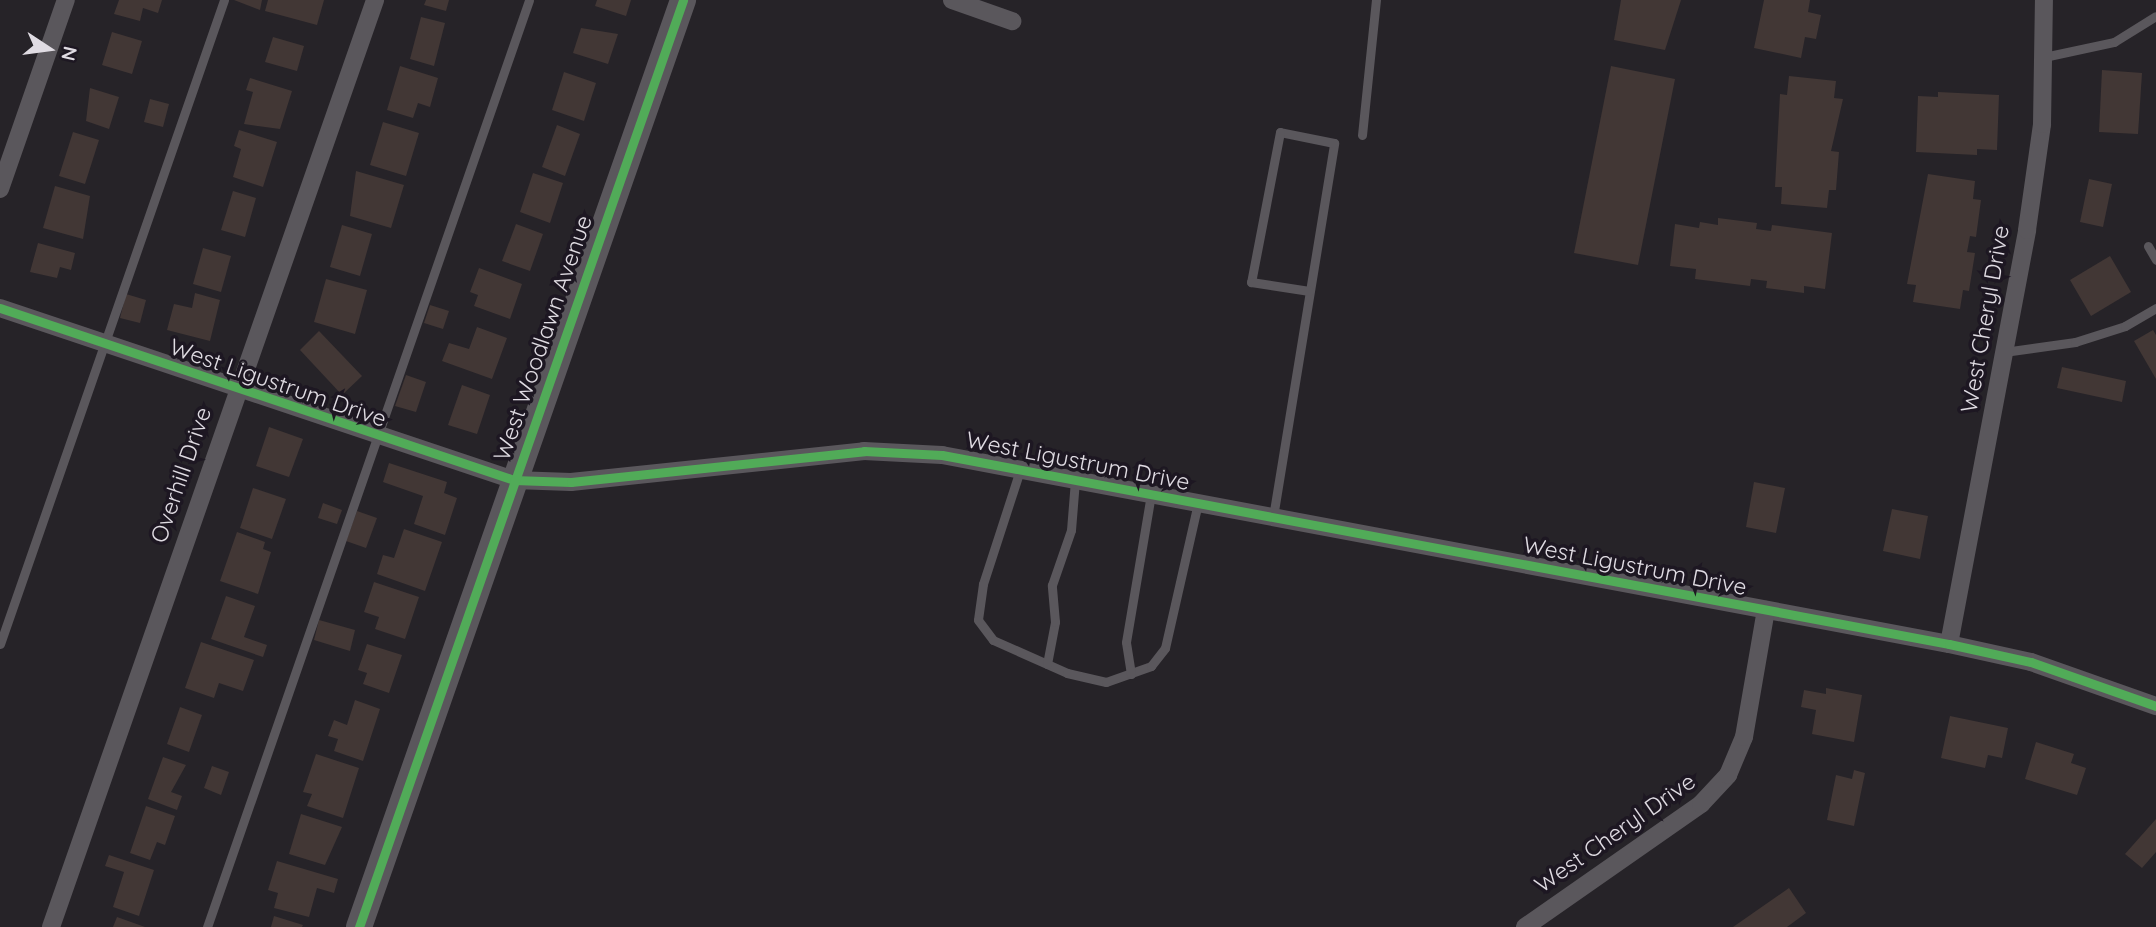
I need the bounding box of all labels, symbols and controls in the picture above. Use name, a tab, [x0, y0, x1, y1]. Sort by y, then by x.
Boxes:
north arrow	[14, 14, 84, 84]
text: N	[56, 44, 83, 63]
street label: West Woodlawn Avenue	[488, 212, 598, 464]
street label: West Cheryl Drive	[1955, 223, 2015, 415]
street label: West Ligustrum Drive	[166, 333, 390, 433]
street label: Overhill Drive	[145, 404, 217, 546]
street label: West Ligustrum Drive	[964, 426, 1192, 496]
street label: West Ligustrum Drive	[1521, 531, 1749, 601]
street label: West Cheryl Drive	[1529, 767, 1701, 899]

